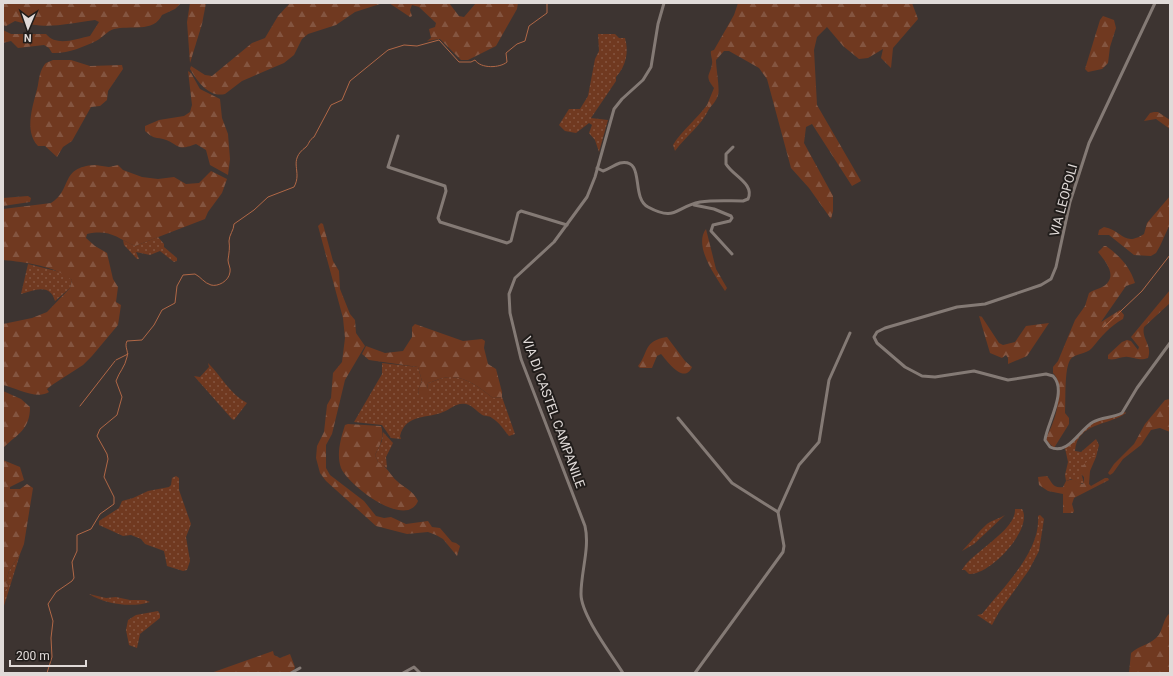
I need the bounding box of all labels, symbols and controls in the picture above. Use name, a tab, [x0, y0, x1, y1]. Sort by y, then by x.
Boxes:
north arrow	[8, 8, 48, 48]
text: N	[23, 31, 32, 44]
street label: VIA LEOPOLI	[1047, 162, 1080, 238]
street label: VIA DI CASTEL CAMPANILE	[519, 334, 588, 490]
scale bar	[10, 642, 86, 668]
text: 200 m	[16, 649, 50, 663]

